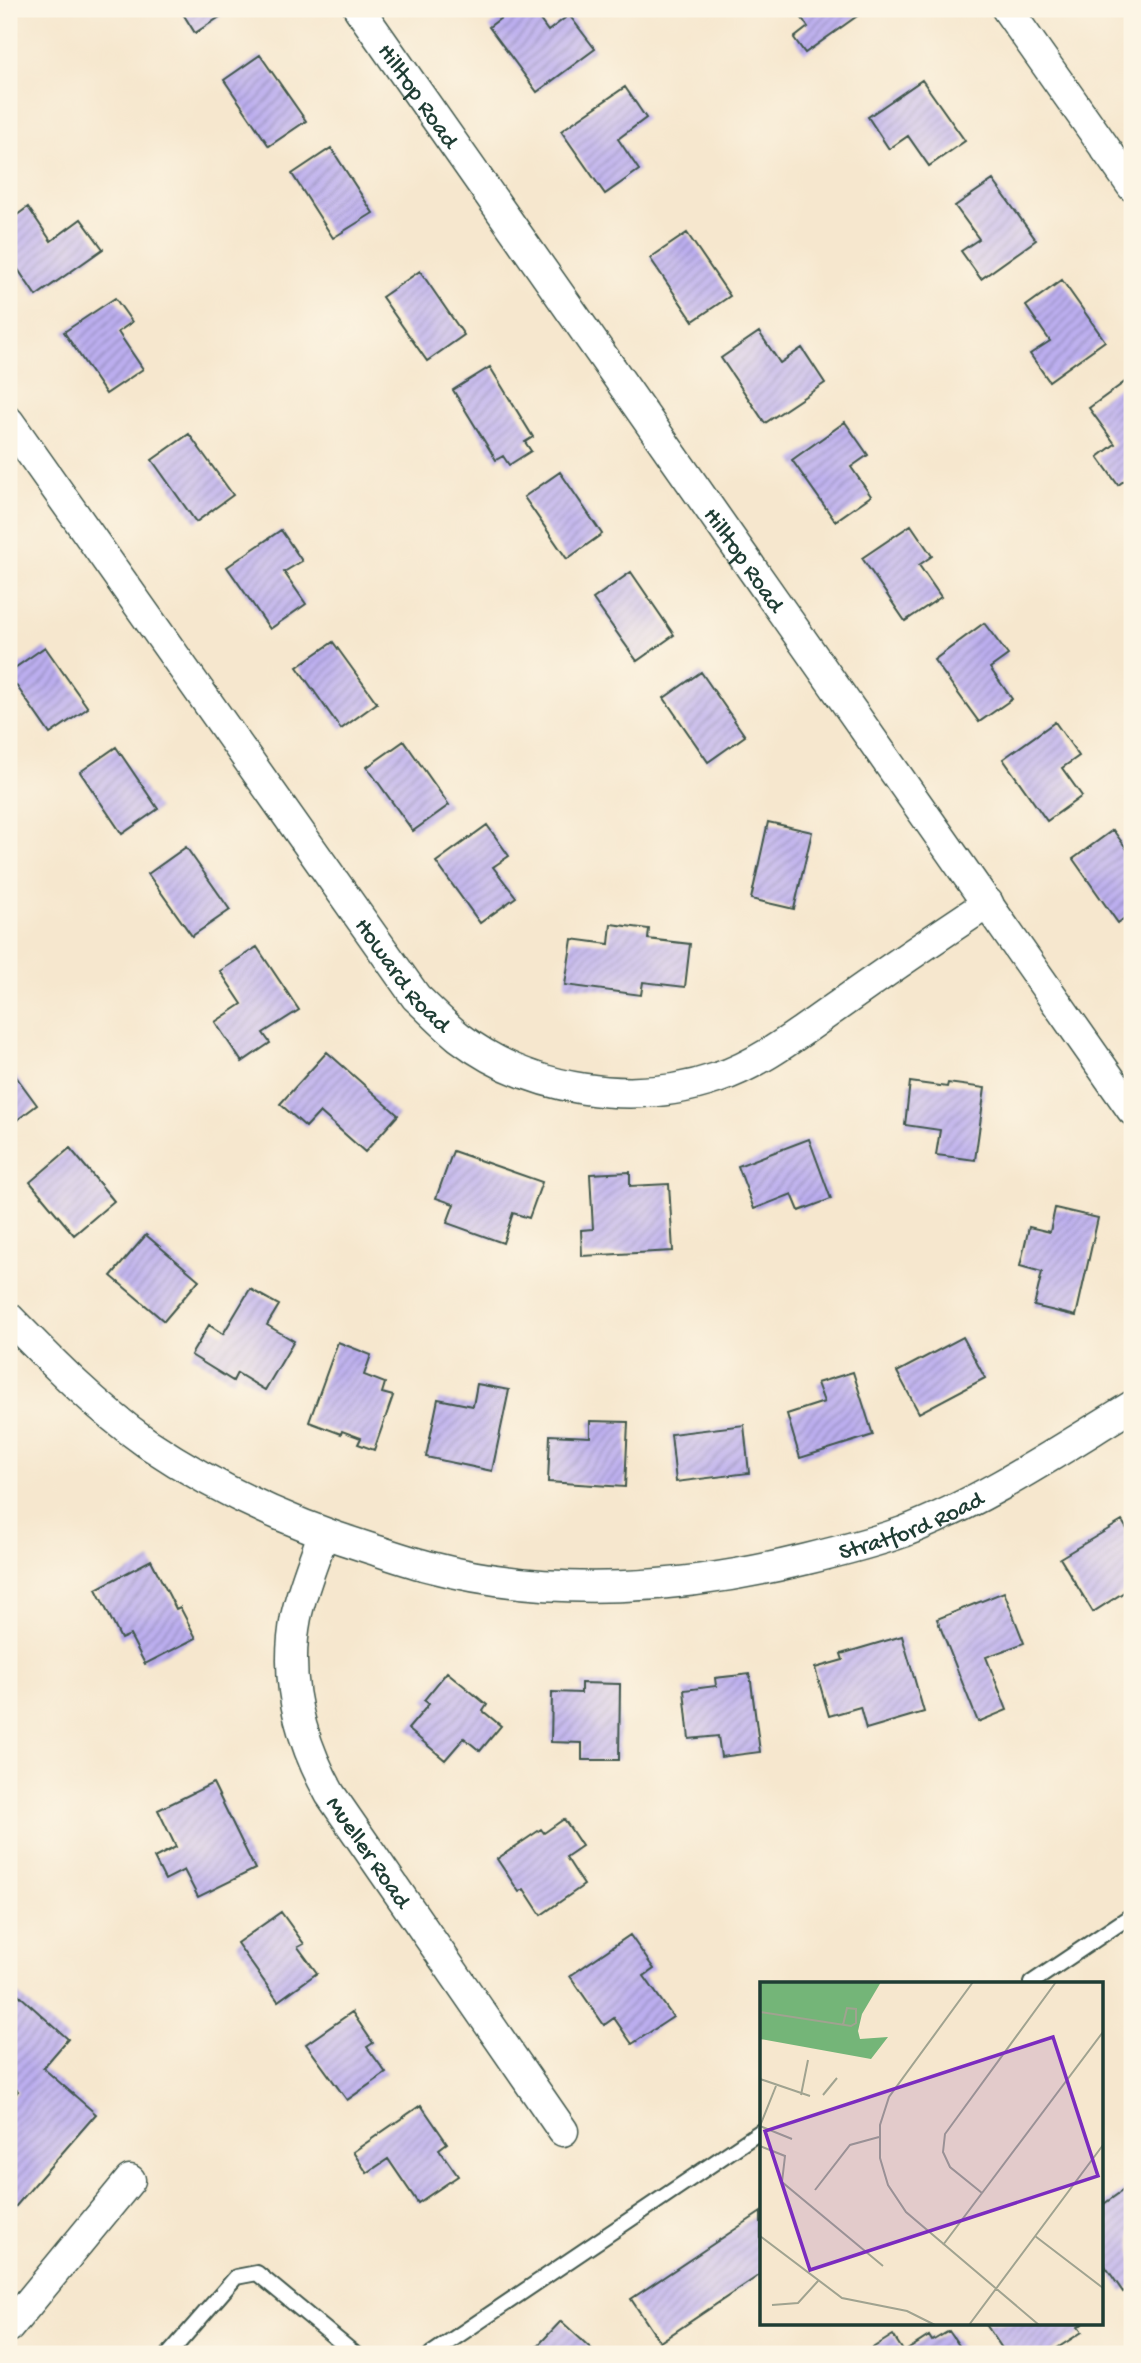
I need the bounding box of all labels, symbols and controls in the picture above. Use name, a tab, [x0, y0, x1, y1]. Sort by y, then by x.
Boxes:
street label: Hilltop Road	[370, 39, 464, 157]
street label: Hilltop Road	[695, 503, 790, 621]
street label: Howard Road	[347, 913, 457, 1042]
street label: Stratford Road	[836, 1485, 991, 1569]
street label: Mueller Road	[318, 1792, 417, 1917]
inset map	[760, 1982, 1102, 2324]

